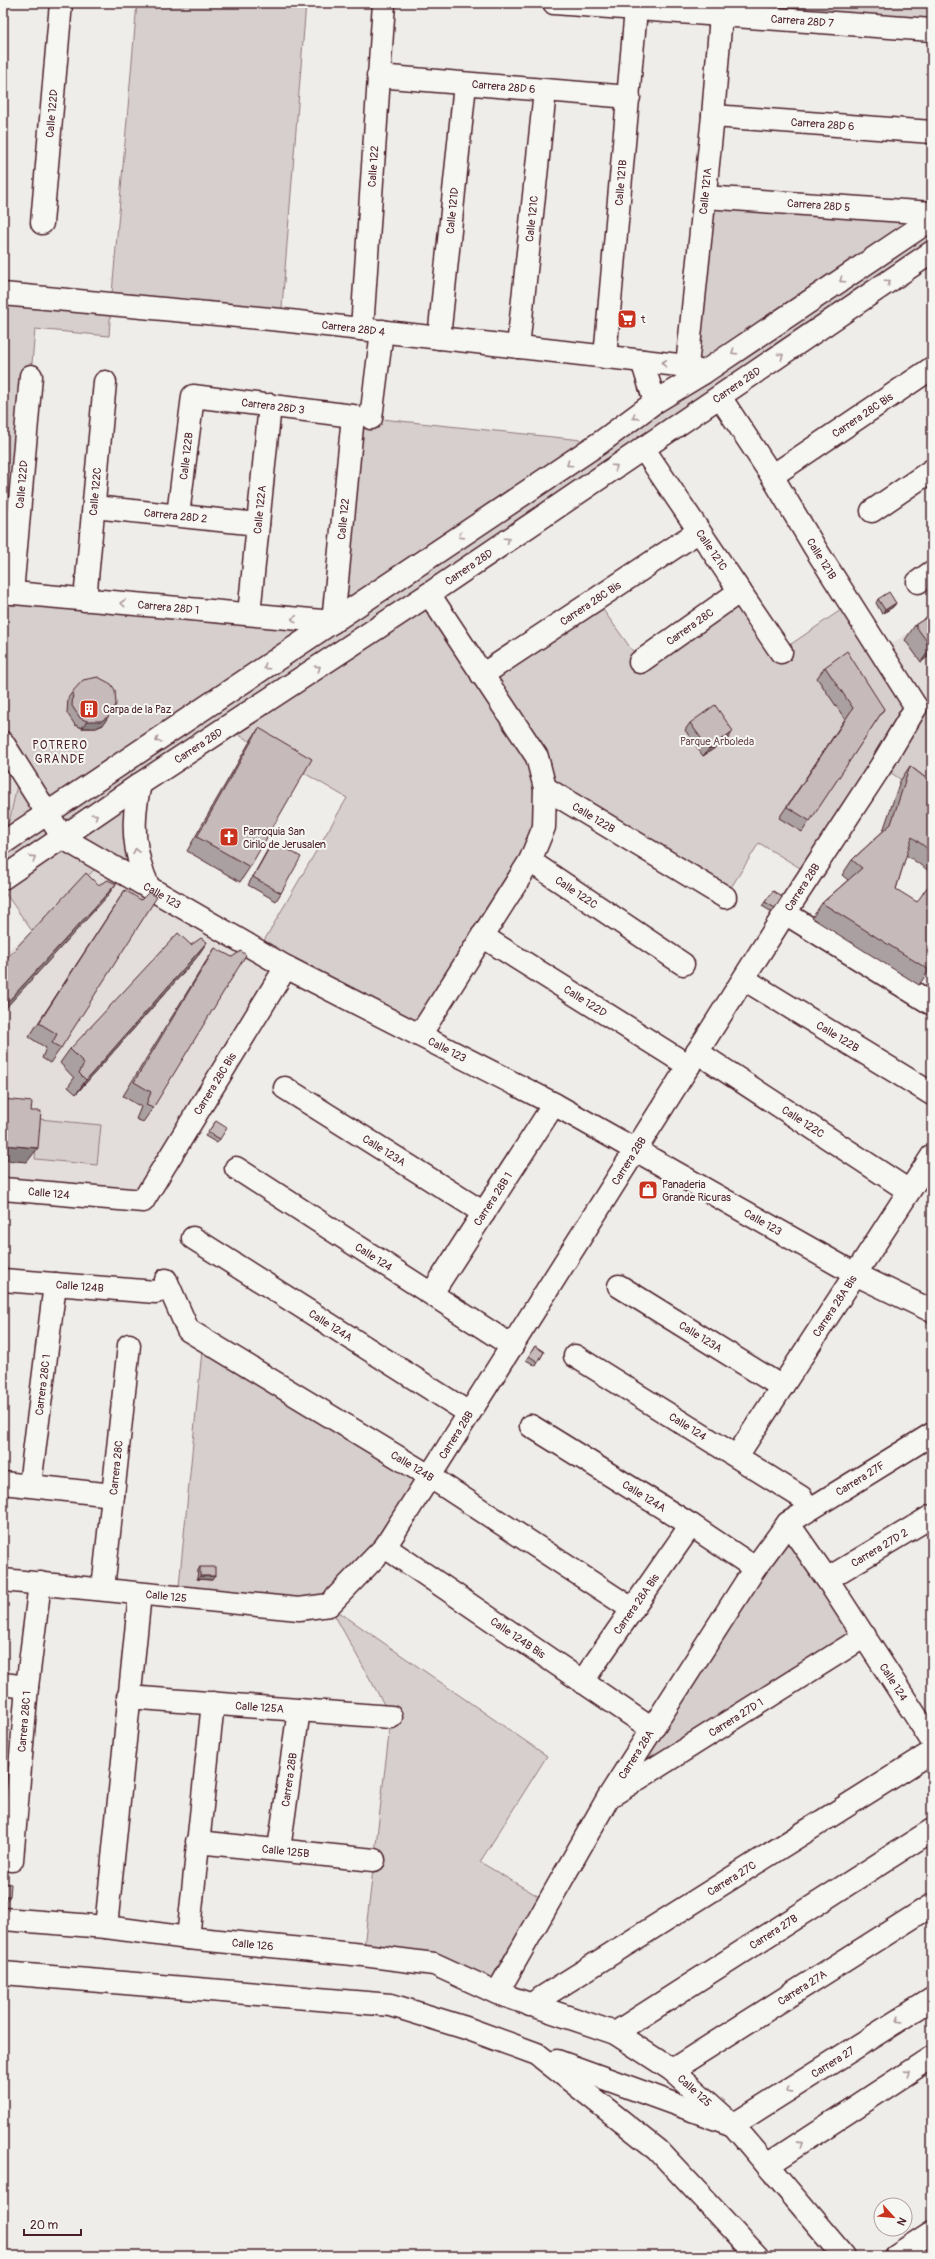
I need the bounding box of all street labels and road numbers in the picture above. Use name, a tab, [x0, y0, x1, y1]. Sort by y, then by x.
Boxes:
street label: Carrera 28D 7	[770, 13, 835, 30]
street label: Carrera 28D 6	[471, 78, 536, 96]
street label: Calle 122D	[43, 89, 61, 138]
street label: Carrera 28D 6	[790, 116, 855, 133]
street label: Calle 122	[366, 145, 381, 188]
street label: Calle 121B	[613, 159, 630, 206]
street label: Calle 121A	[697, 167, 715, 215]
street label: Calle 121D	[444, 187, 461, 235]
street label: Calle 121C	[523, 195, 541, 243]
street label: Carrera 28D 5	[787, 197, 851, 214]
street label: Carrera 28D 4	[321, 319, 386, 339]
street label: Carrera 28D	[710, 364, 763, 406]
street label: Carrera 28C Bis	[830, 390, 896, 441]
street label: Carrera 28D 3	[241, 396, 305, 417]
street label: Calle 122B	[177, 432, 196, 481]
street label: Calle 122D	[13, 460, 31, 509]
street label: Calle 122C	[87, 467, 104, 516]
street label: Calle 122A	[251, 485, 269, 534]
street label: Calle 122	[335, 498, 352, 540]
street label: Carrera 28D 2	[143, 506, 208, 526]
street label: Calle 121C	[693, 527, 730, 573]
street label: Calle 121B	[804, 536, 839, 582]
street label: Carrera 28D	[443, 547, 495, 588]
street label: Carrera 28C Bis	[558, 579, 624, 628]
street label: Carrera 28D 1	[137, 598, 200, 617]
street label: Carrera 28C	[664, 606, 716, 648]
street label: Carrera 28D	[172, 725, 225, 767]
street label: Calle 122B	[570, 800, 617, 836]
street label: Carrera 28B	[782, 861, 823, 914]
street label: Calle 122C	[552, 874, 600, 912]
street label: Calle 123	[141, 880, 183, 912]
street label: Calle 122D	[561, 983, 609, 1020]
street label: Calle 122B	[814, 1019, 861, 1055]
street label: Calle 123	[426, 1035, 468, 1065]
street label: Carrera 28C Bis	[191, 1050, 239, 1117]
street label: Calle 122C	[779, 1103, 827, 1141]
street label: Calle 123A	[360, 1132, 408, 1169]
street label: Carrera 28B	[609, 1135, 649, 1187]
street label: Carrera 28B 1	[471, 1170, 515, 1228]
street label: Calle 124	[27, 1185, 71, 1202]
street label: Calle 123	[742, 1207, 784, 1238]
street label: Calle 124	[352, 1241, 395, 1274]
street label: Carrera 28A Bis	[810, 1273, 860, 1339]
street label: Calle 124B	[55, 1278, 104, 1295]
street label: Calle 124A	[306, 1307, 355, 1344]
street label: Calle 123A	[676, 1319, 724, 1355]
street label: Carrera 28C 1	[33, 1353, 53, 1416]
street label: Carrera 28B	[436, 1409, 476, 1462]
street label: Calle 124	[666, 1410, 709, 1444]
street label: Carrera 28C	[107, 1440, 126, 1496]
street label: Calle 124B	[388, 1448, 436, 1484]
street label: Carrera 27F	[834, 1459, 888, 1499]
street label: Calle 124A	[620, 1478, 668, 1515]
street label: Carrera 27D 2	[849, 1526, 910, 1570]
street label: Carrera 28A Bis	[611, 1571, 662, 1637]
street label: Calle 125	[145, 1588, 187, 1605]
street label: Calle 124B Bis	[488, 1615, 548, 1661]
street label: Calle 124	[877, 1661, 911, 1704]
street label: Carrera 28C 1	[15, 1690, 34, 1753]
street label: Carrera 27D 1	[706, 1696, 766, 1740]
street label: Calle 125A	[235, 1699, 284, 1716]
street label: Carrera 28A	[616, 1728, 657, 1782]
street label: Carrera 28B	[279, 1752, 300, 1808]
street label: Calle 125B	[261, 1843, 310, 1860]
street label: Carrera 27C	[705, 1858, 759, 1899]
street label: Carrera 27B	[747, 1912, 800, 1952]
street label: Calle 126	[231, 1936, 274, 1953]
street label: Carrera 27A	[775, 1968, 829, 2008]
street label: Carrera 27	[809, 2044, 857, 2081]
street label: Calle 125	[675, 2072, 714, 2110]

